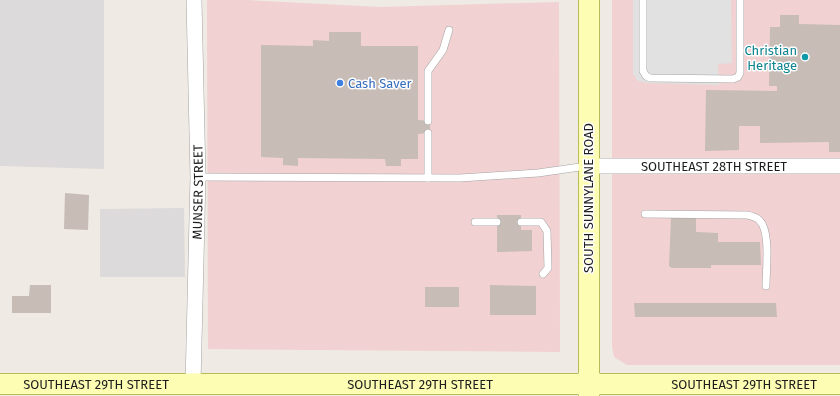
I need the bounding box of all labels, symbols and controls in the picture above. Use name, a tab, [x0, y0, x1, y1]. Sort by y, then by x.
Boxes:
place label: Christian Heritage	[744, 43, 797, 73]
marker: Christian Heritage	[800, 52, 810, 62]
place label: Cash Saver	[348, 76, 412, 91]
marker: Cash Saver	[335, 78, 345, 88]
street label: SOUTH SUNNYLANE ROAD	[581, 123, 596, 273]
street label: MUNSER STREET	[189, 144, 206, 240]
street label: SOUTHEAST 28TH STREET	[641, 159, 787, 174]
street label: SOUTHEAST 29TH STREET	[23, 377, 169, 392]
street label: SOUTHEAST 29TH STREET	[347, 377, 493, 392]
street label: SOUTHEAST 29TH STREET	[671, 377, 817, 392]

